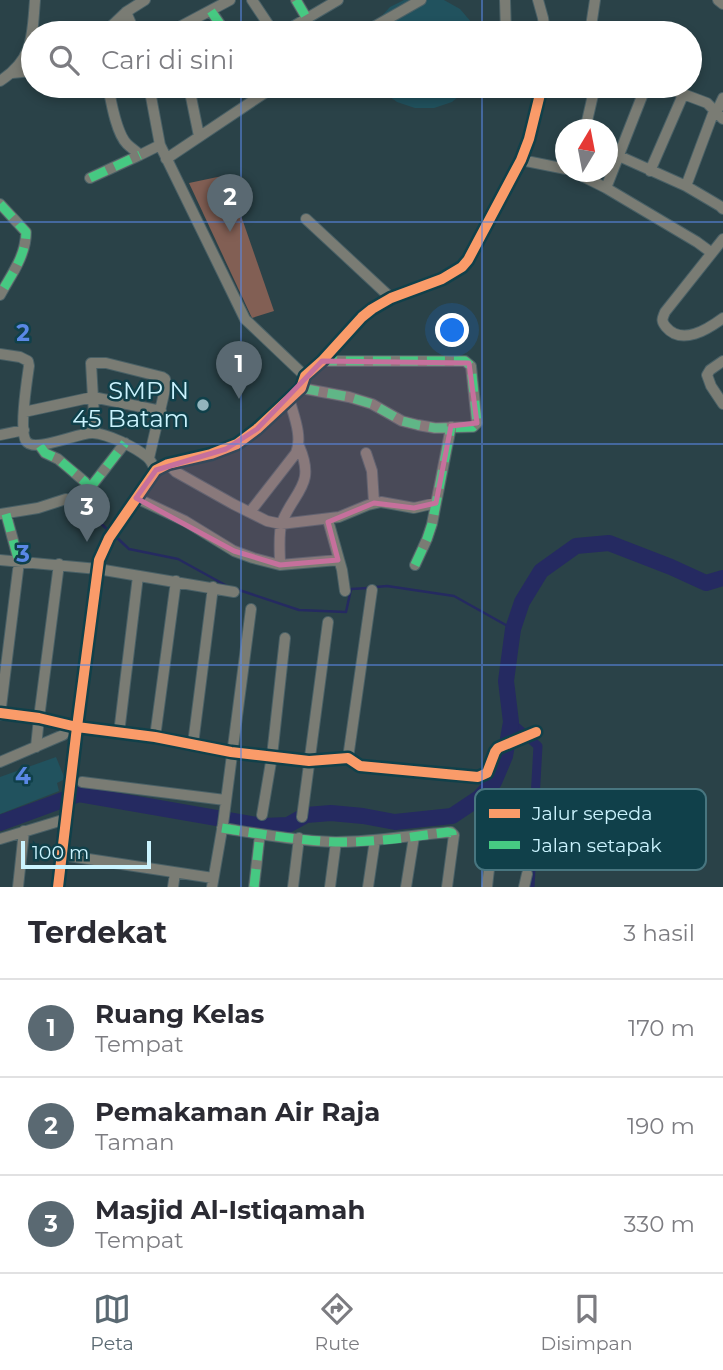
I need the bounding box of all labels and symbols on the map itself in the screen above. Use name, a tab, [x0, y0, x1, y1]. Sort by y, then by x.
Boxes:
north arrow	[555, 119, 618, 182]
pin: 2	[207, 174, 253, 232]
your location	[435, 313, 469, 347]
text: 2	[16, 319, 30, 347]
pin: 1	[216, 341, 262, 399]
place label: SMP N 45 Batam	[72, 376, 189, 433]
marker: SMP N 45 Batam	[195, 397, 211, 413]
pin: 3	[64, 484, 110, 542]
text: 3	[15, 540, 30, 568]
text: 4	[15, 762, 31, 790]
legend	[475, 789, 706, 870]
text: Jalur sepeda	[531, 802, 652, 825]
text: Jalan setapak	[531, 834, 662, 857]
scale bar	[21, 838, 150, 870]

